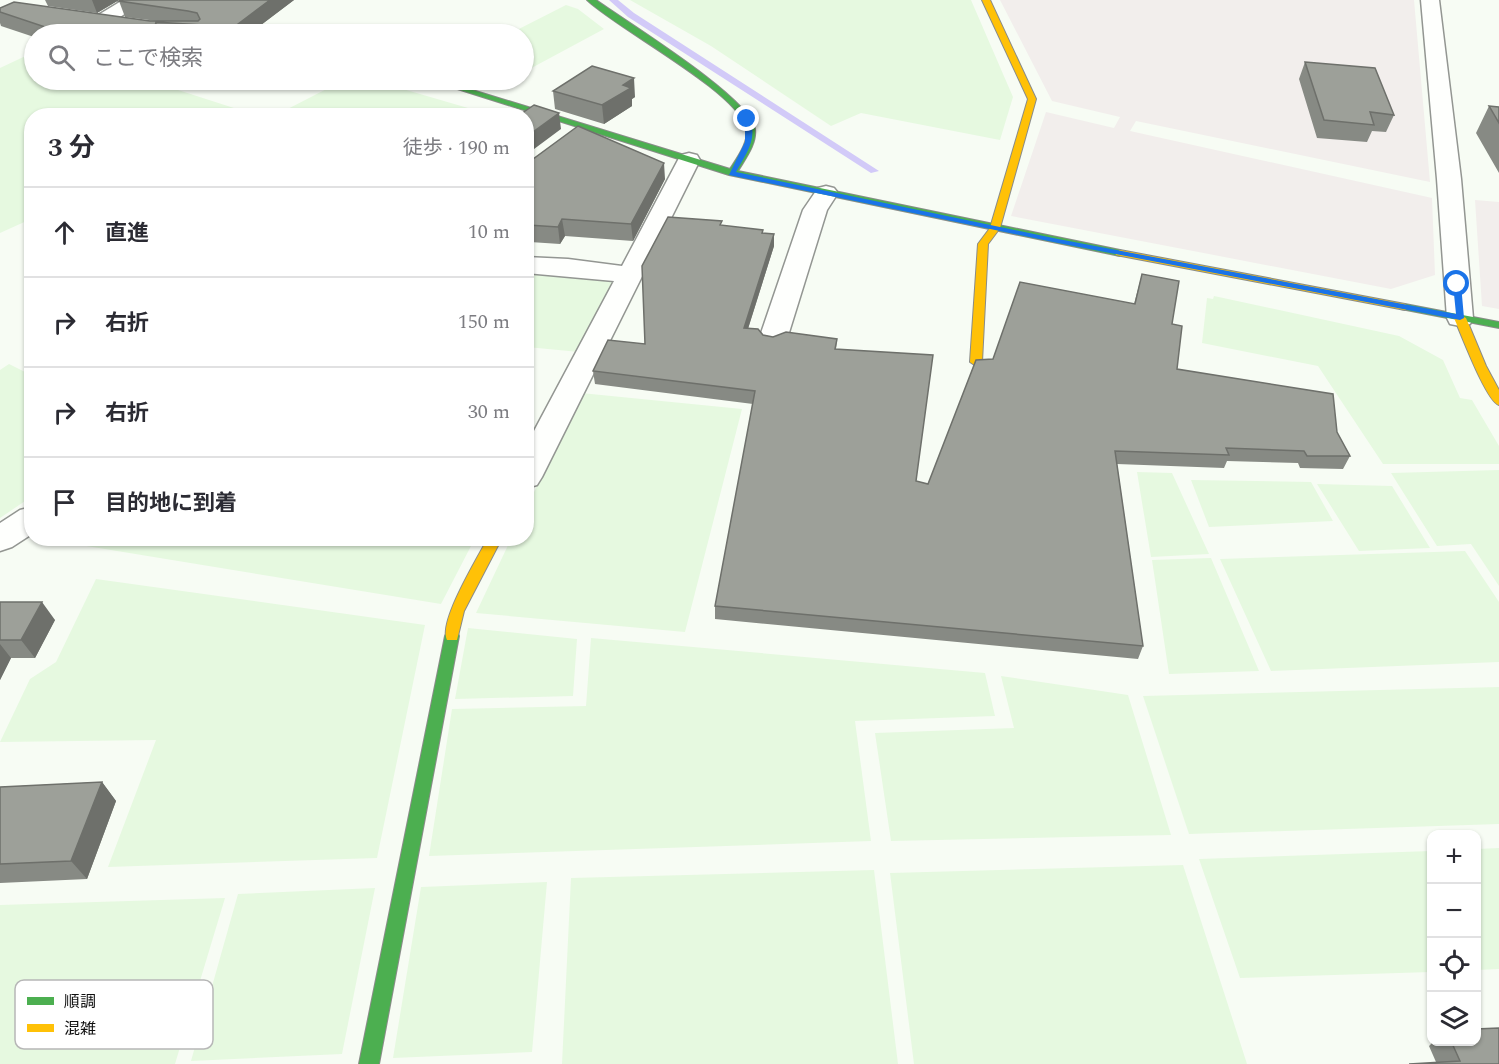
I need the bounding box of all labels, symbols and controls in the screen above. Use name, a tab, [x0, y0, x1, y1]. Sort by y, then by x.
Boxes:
search box	[24, 24, 534, 90]
icon: search	[45, 41, 78, 74]
text: ここで検索	[93, 42, 203, 75]
route end	[733, 105, 759, 131]
text: 3 分	[48, 128, 95, 168]
text: 徒歩 · 190 m	[403, 133, 510, 163]
icon: ahead	[48, 216, 81, 249]
text: 直進	[105, 217, 149, 250]
text: 10 m	[468, 217, 510, 247]
route start	[1443, 270, 1469, 296]
icon: right	[48, 306, 81, 339]
text: 右折	[105, 307, 149, 340]
text: 150 m	[458, 307, 510, 337]
icon: right	[48, 396, 81, 429]
text: 右折	[105, 397, 149, 430]
text: 30 m	[468, 397, 510, 427]
icon: arrive	[48, 486, 81, 519]
text: 目的地に到着	[105, 487, 237, 520]
map controls	[1427, 830, 1481, 1046]
button: +	[1427, 830, 1481, 884]
button: −	[1427, 884, 1481, 938]
button: locate	[1427, 938, 1481, 992]
legend	[15, 980, 213, 1049]
text: 順調	[64, 990, 96, 1014]
button: layers	[1427, 992, 1481, 1046]
text: 混雑	[64, 1017, 96, 1041]

